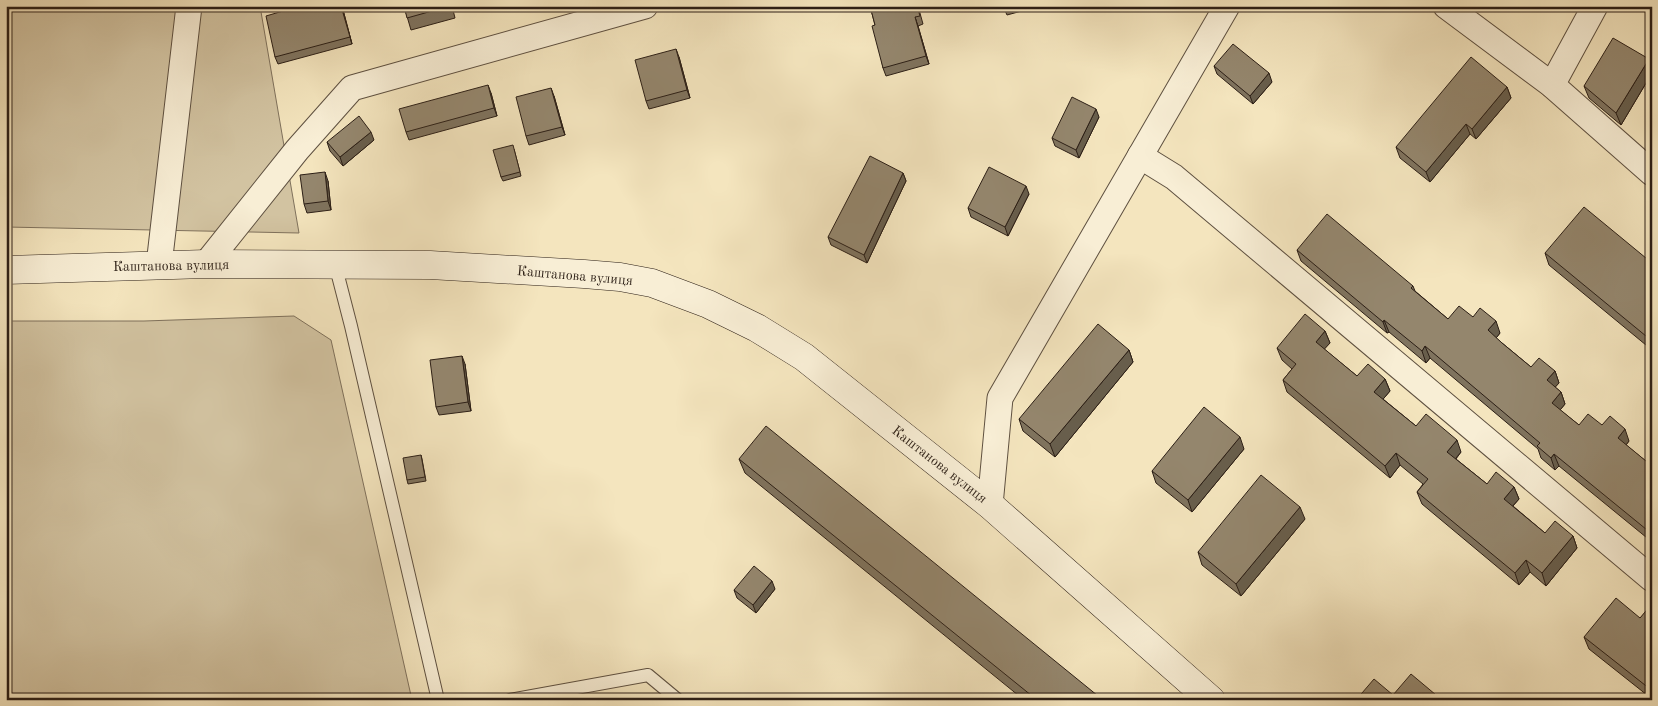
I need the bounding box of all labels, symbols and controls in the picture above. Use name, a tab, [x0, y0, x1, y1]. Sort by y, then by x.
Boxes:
street label: Каштанова вулиця	[113, 258, 229, 274]
street label: Каштанова вулиця	[516, 264, 633, 288]
street label: Каштанова вулиця	[889, 423, 990, 506]

